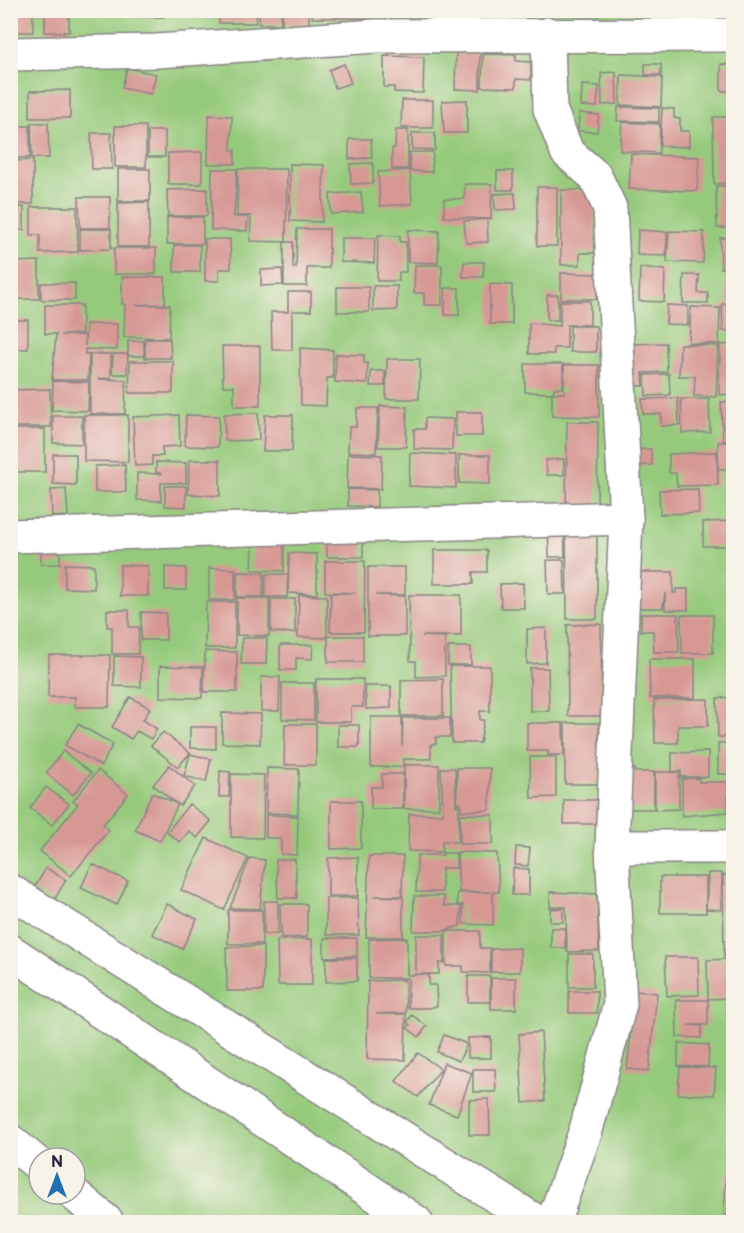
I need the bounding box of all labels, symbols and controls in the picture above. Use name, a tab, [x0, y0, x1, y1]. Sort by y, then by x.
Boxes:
north arrow	[27, 1146, 87, 1206]
text: N	[51, 1153, 63, 1172]

